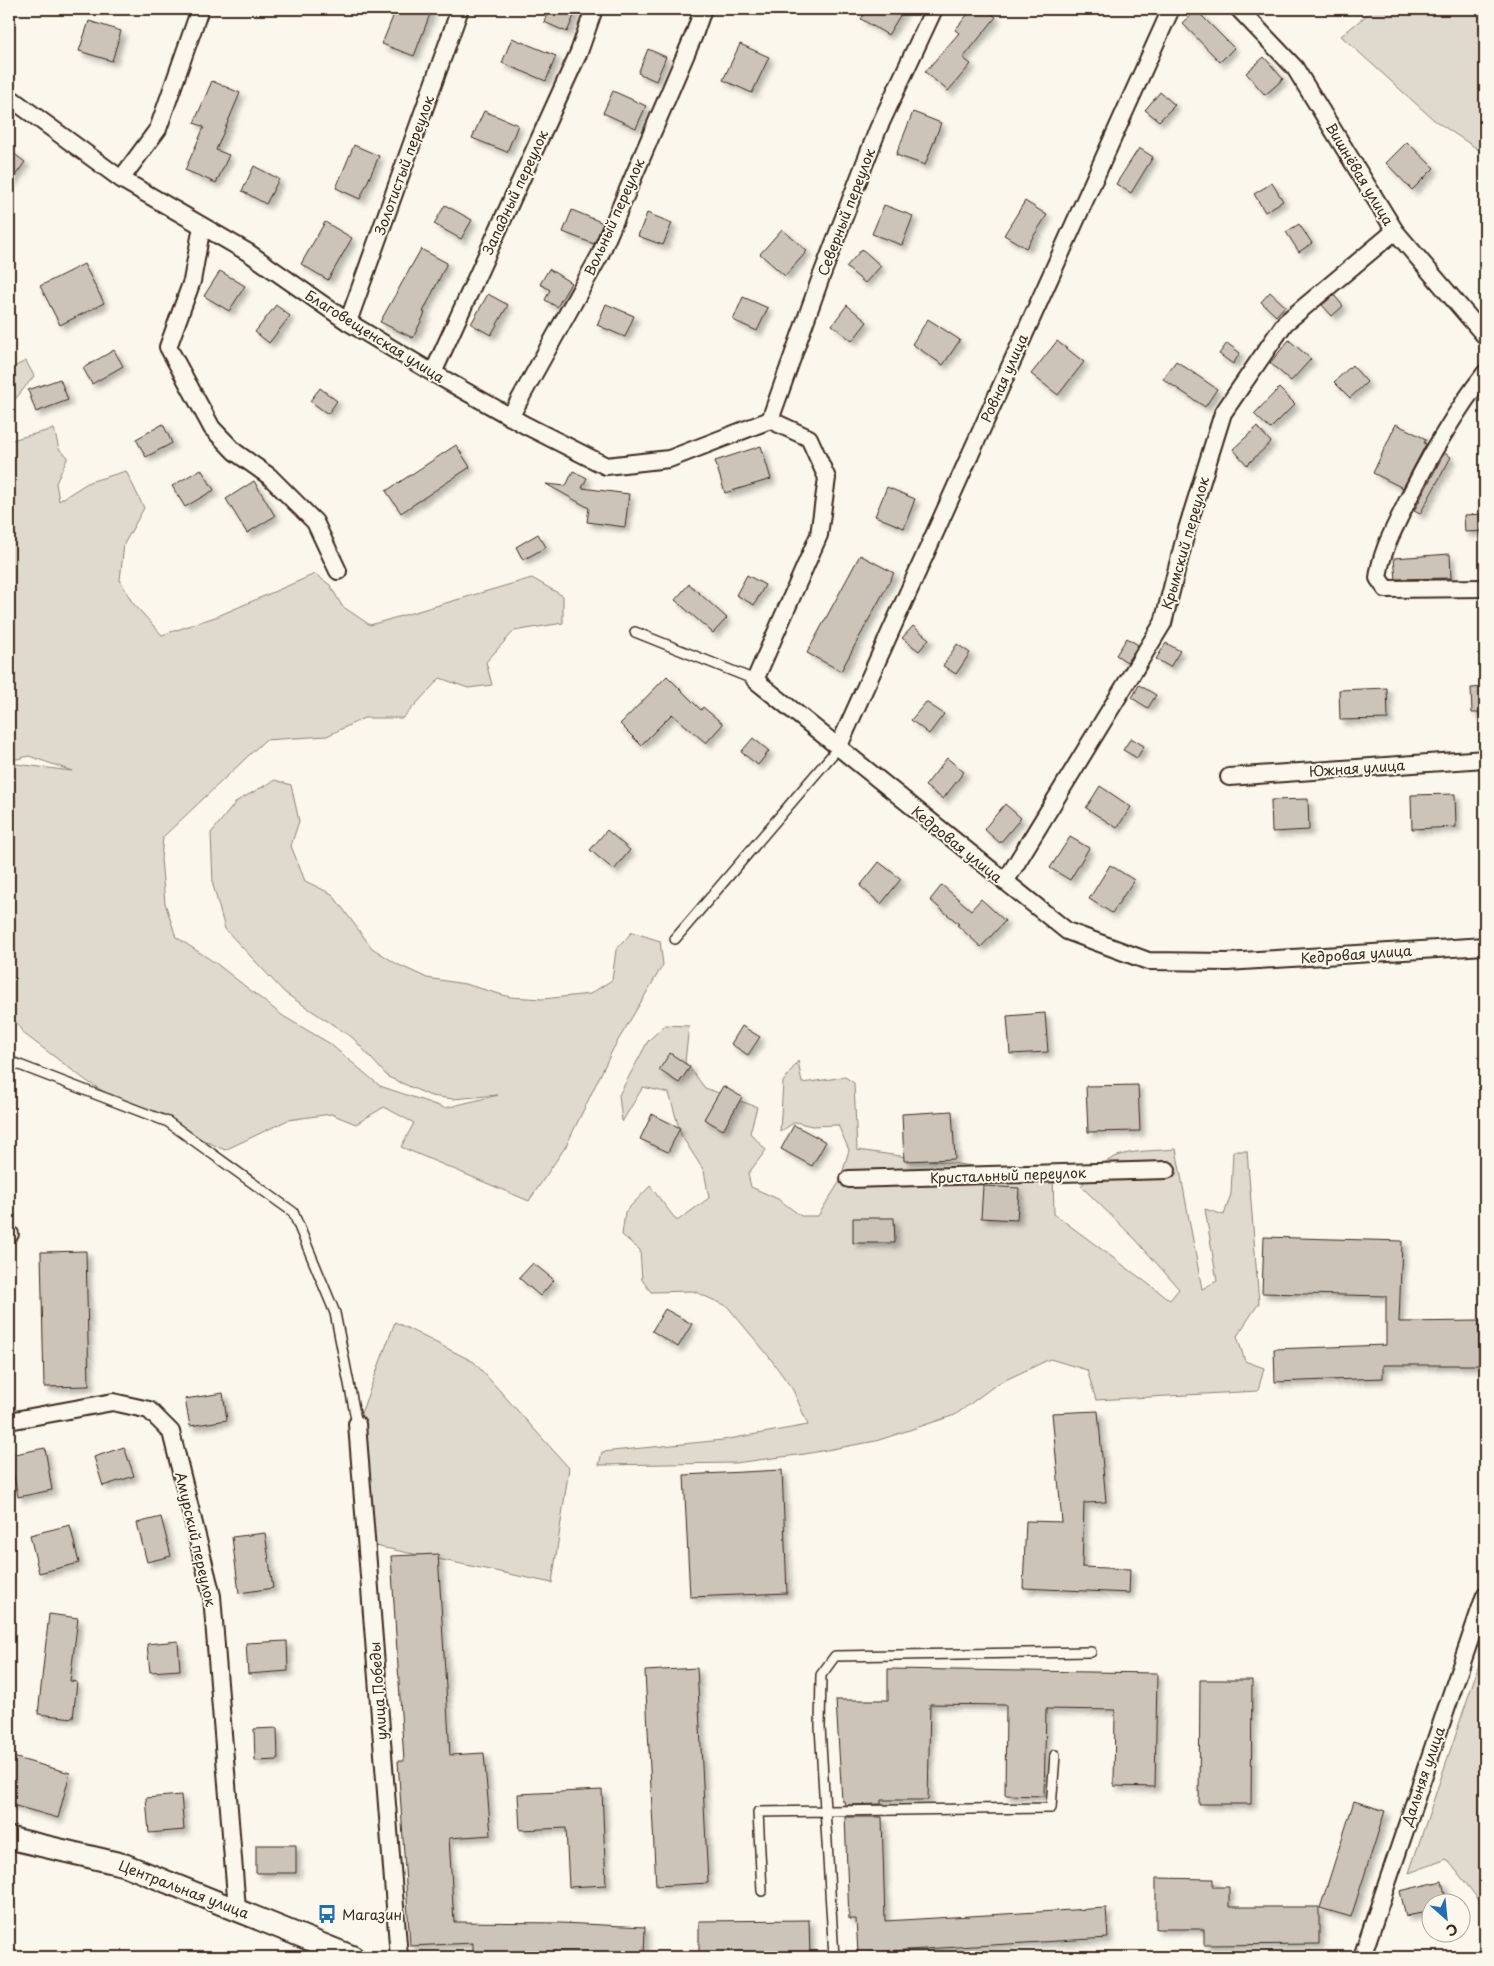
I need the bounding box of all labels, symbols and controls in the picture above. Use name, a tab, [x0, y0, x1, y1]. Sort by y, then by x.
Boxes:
street label: Золотистый переулок	[369, 92, 439, 238]
street label: Вишнёвая улица	[1321, 119, 1399, 230]
street label: Западный переулок	[477, 126, 553, 258]
street label: Северный переулок	[812, 144, 880, 279]
street label: Вольный переулок	[579, 154, 650, 279]
street label: Благовещенская улица	[301, 284, 449, 388]
street label: Ровная улица	[975, 330, 1033, 426]
street label: Крымский переулок	[1156, 473, 1214, 612]
street label: Южная улица	[1308, 754, 1406, 782]
street label: Кедровая улица	[907, 801, 1007, 887]
street label: Кедровая улица	[1300, 940, 1413, 968]
street label: Кристальный переулок	[930, 1162, 1087, 1188]
street label: Амурский переулок	[170, 1470, 222, 1609]
street label: улица Победы	[364, 1641, 392, 1741]
street label: Дальняя улица	[1396, 1723, 1450, 1829]
street label: Центральная улица	[116, 1854, 252, 1924]
north arrow	[1422, 1894, 1472, 1944]
bus stop icon: Магазин	[316, 1903, 338, 1925]
place label: Магазин	[342, 1904, 402, 1925]
text: С	[1443, 1918, 1462, 1942]

